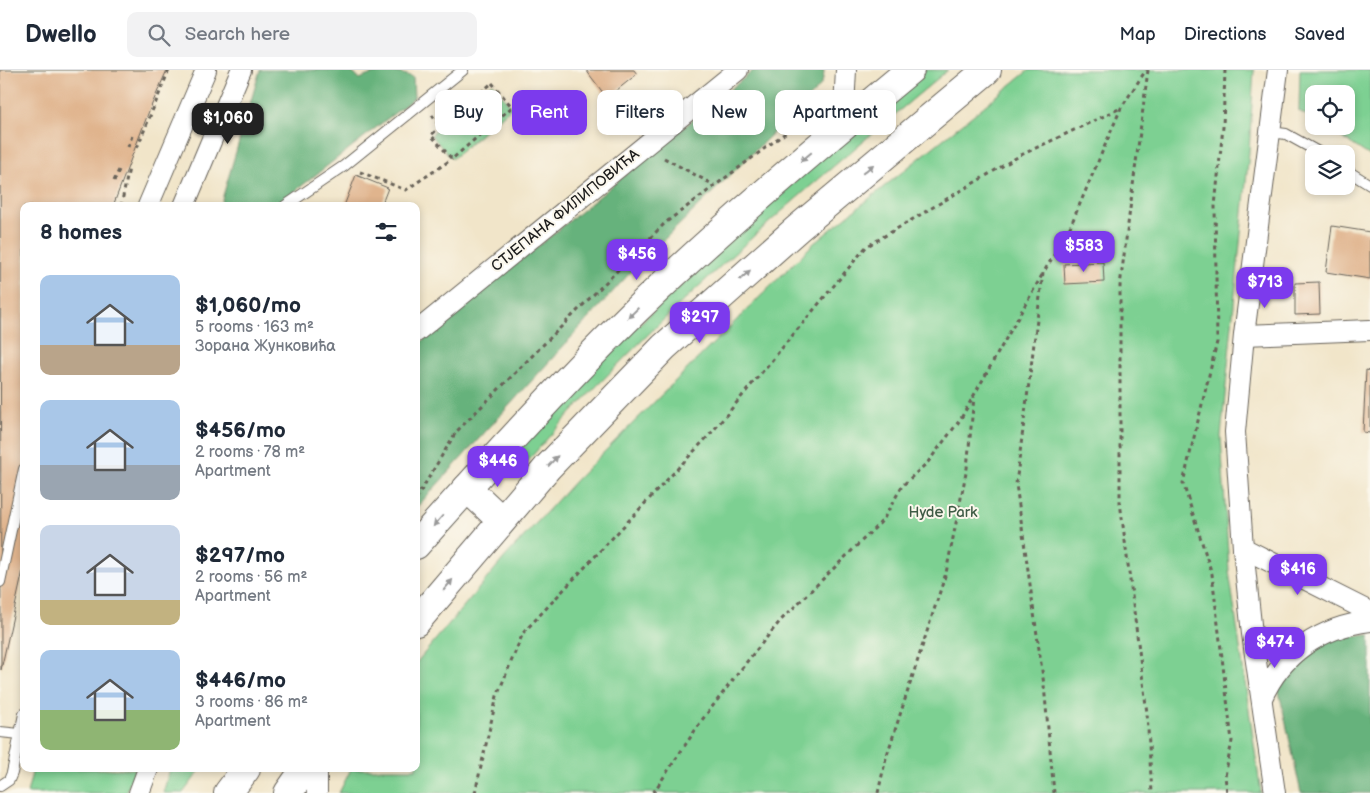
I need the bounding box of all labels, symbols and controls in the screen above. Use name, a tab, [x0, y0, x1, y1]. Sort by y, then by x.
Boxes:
search box	[127, 12, 477, 57]
text: Dwello	[25, 20, 97, 49]
icon: search	[145, 21, 173, 49]
text: Search here	[185, 23, 290, 46]
text: Map	[1120, 24, 1156, 45]
text: Directions	[1184, 24, 1266, 45]
text: Saved	[1294, 24, 1345, 45]
map controls	[1305, 85, 1355, 195]
button: locate	[1305, 85, 1355, 135]
chip: Buy	[435, 90, 502, 135]
chip: Rent	[512, 90, 587, 135]
chip: Filters	[597, 90, 683, 135]
chip: New	[693, 90, 765, 135]
chip: Apartment	[775, 90, 896, 135]
pin: $1,060	[187, 102, 269, 145]
text: $1,060	[203, 109, 253, 128]
street label: СТЈЕПАНА ФИЛИПОВИЋА	[488, 144, 644, 276]
button: layers	[1305, 145, 1355, 195]
one-way arrow	[799, 152, 812, 163]
one-way arrow	[862, 163, 874, 175]
icon: filters	[372, 218, 400, 246]
text: 8 homes	[40, 220, 122, 245]
pin: $583	[1054, 230, 1114, 273]
text: $583	[1065, 237, 1103, 256]
pin: $456	[607, 238, 667, 281]
text: $456	[618, 245, 656, 264]
pin: $713	[1235, 266, 1295, 309]
one-way arrow	[739, 269, 751, 281]
text: $713	[1247, 273, 1283, 292]
text: $1,060/mo	[195, 293, 301, 318]
icon: home	[80, 295, 140, 355]
pin: $297	[670, 302, 730, 344]
one-way arrow	[628, 307, 640, 319]
text: $297	[681, 308, 719, 327]
text: 5 rooms · 163 m²	[195, 318, 314, 337]
text: Зорана Жунковића	[195, 337, 336, 356]
text: $456/mo	[195, 418, 286, 443]
icon: home	[80, 420, 140, 480]
text: 2 rooms · 78 m²	[195, 443, 305, 462]
pin: $446	[468, 446, 528, 488]
text: $446	[478, 452, 518, 471]
one-way arrow	[547, 456, 559, 468]
text: Apartment	[195, 462, 271, 481]
park label: Hyde Park	[909, 503, 978, 522]
one-way arrow	[432, 514, 444, 526]
text: $297/mo	[195, 543, 285, 568]
icon: home	[80, 545, 140, 605]
pin: $416	[1268, 554, 1328, 596]
text: $416	[1280, 560, 1316, 579]
text: 2 rooms · 56 m²	[195, 568, 307, 587]
one-way arrow	[442, 578, 453, 591]
text: Apartment	[195, 587, 271, 606]
pin: $474	[1245, 626, 1305, 669]
text: $474	[1256, 633, 1294, 652]
text: $446/mo	[195, 668, 286, 693]
icon: home	[80, 670, 140, 730]
text: 3 rooms · 86 m²	[195, 693, 308, 712]
text: Apartment	[195, 712, 271, 731]

